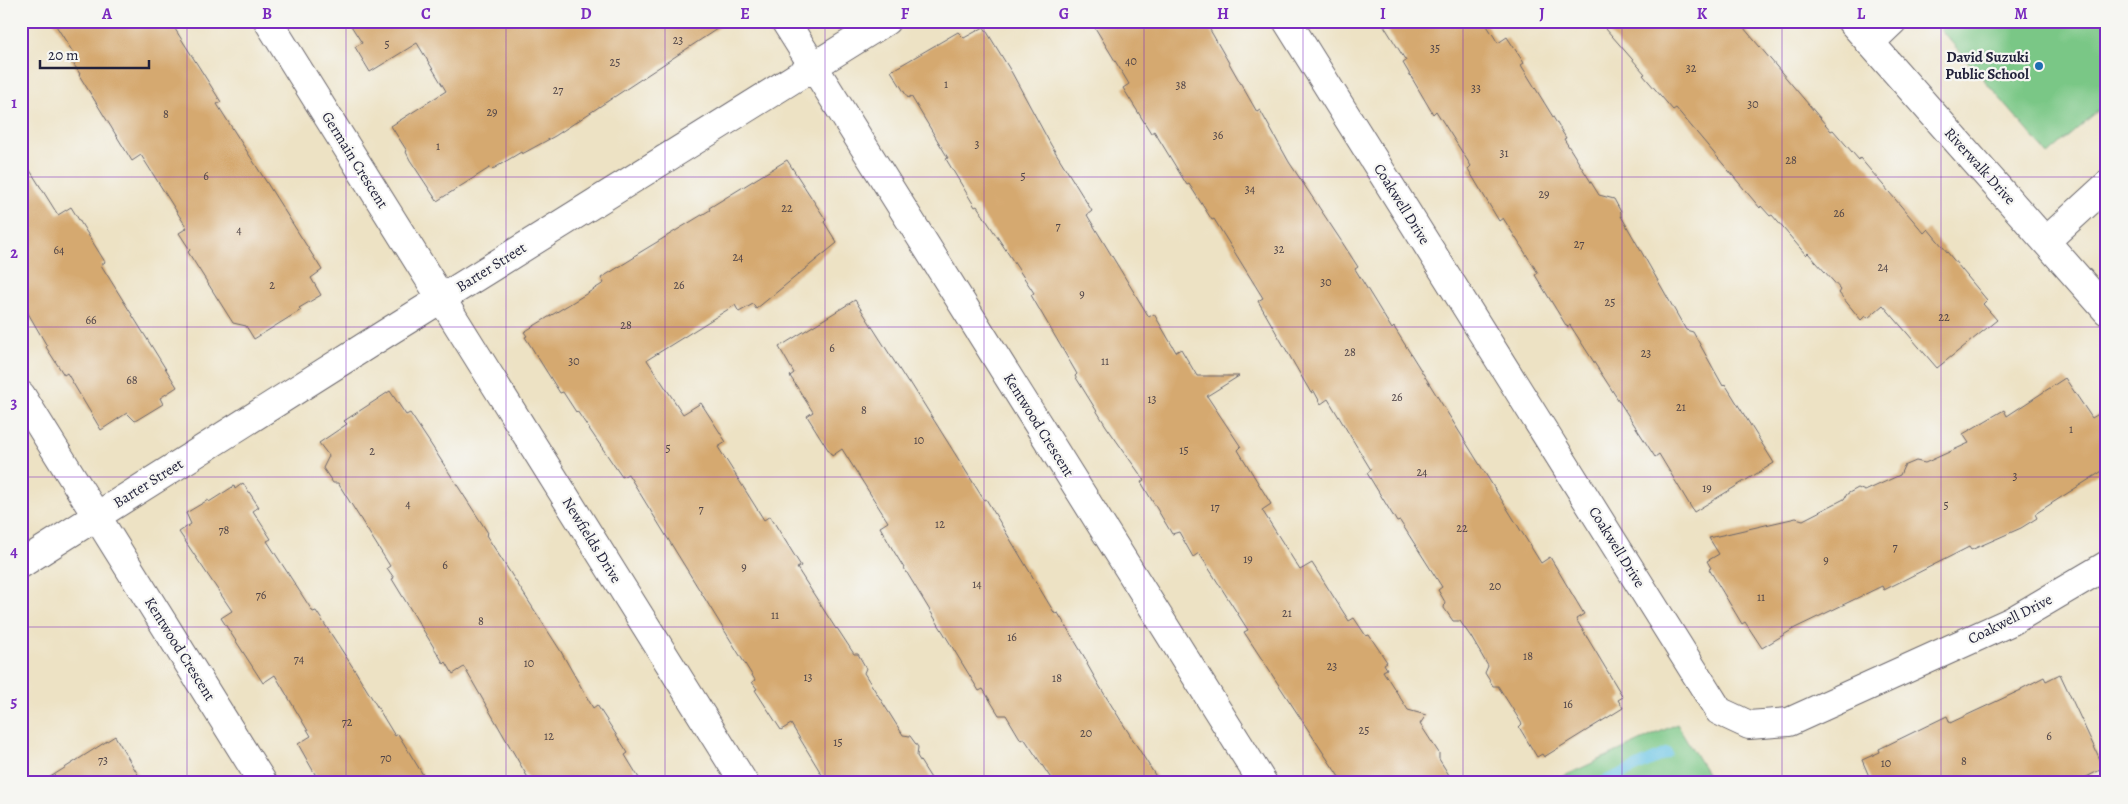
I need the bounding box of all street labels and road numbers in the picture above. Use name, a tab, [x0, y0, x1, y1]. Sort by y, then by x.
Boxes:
street label: Germain Crescent	[317, 108, 393, 212]
street label: Riverwalk Drive	[1940, 123, 2020, 209]
street label: Coakwell Drive	[1369, 160, 1435, 249]
street label: Barter Street	[452, 238, 530, 296]
street label: Kentwood Crescent	[999, 369, 1079, 481]
street label: Barter Street	[109, 454, 187, 512]
street label: Newfields Drive	[558, 493, 627, 587]
street label: Coakwell Drive	[1584, 503, 1650, 592]
street label: Coakwell Drive	[1964, 589, 2056, 649]
street label: Kentwood Crescent	[140, 593, 220, 705]

